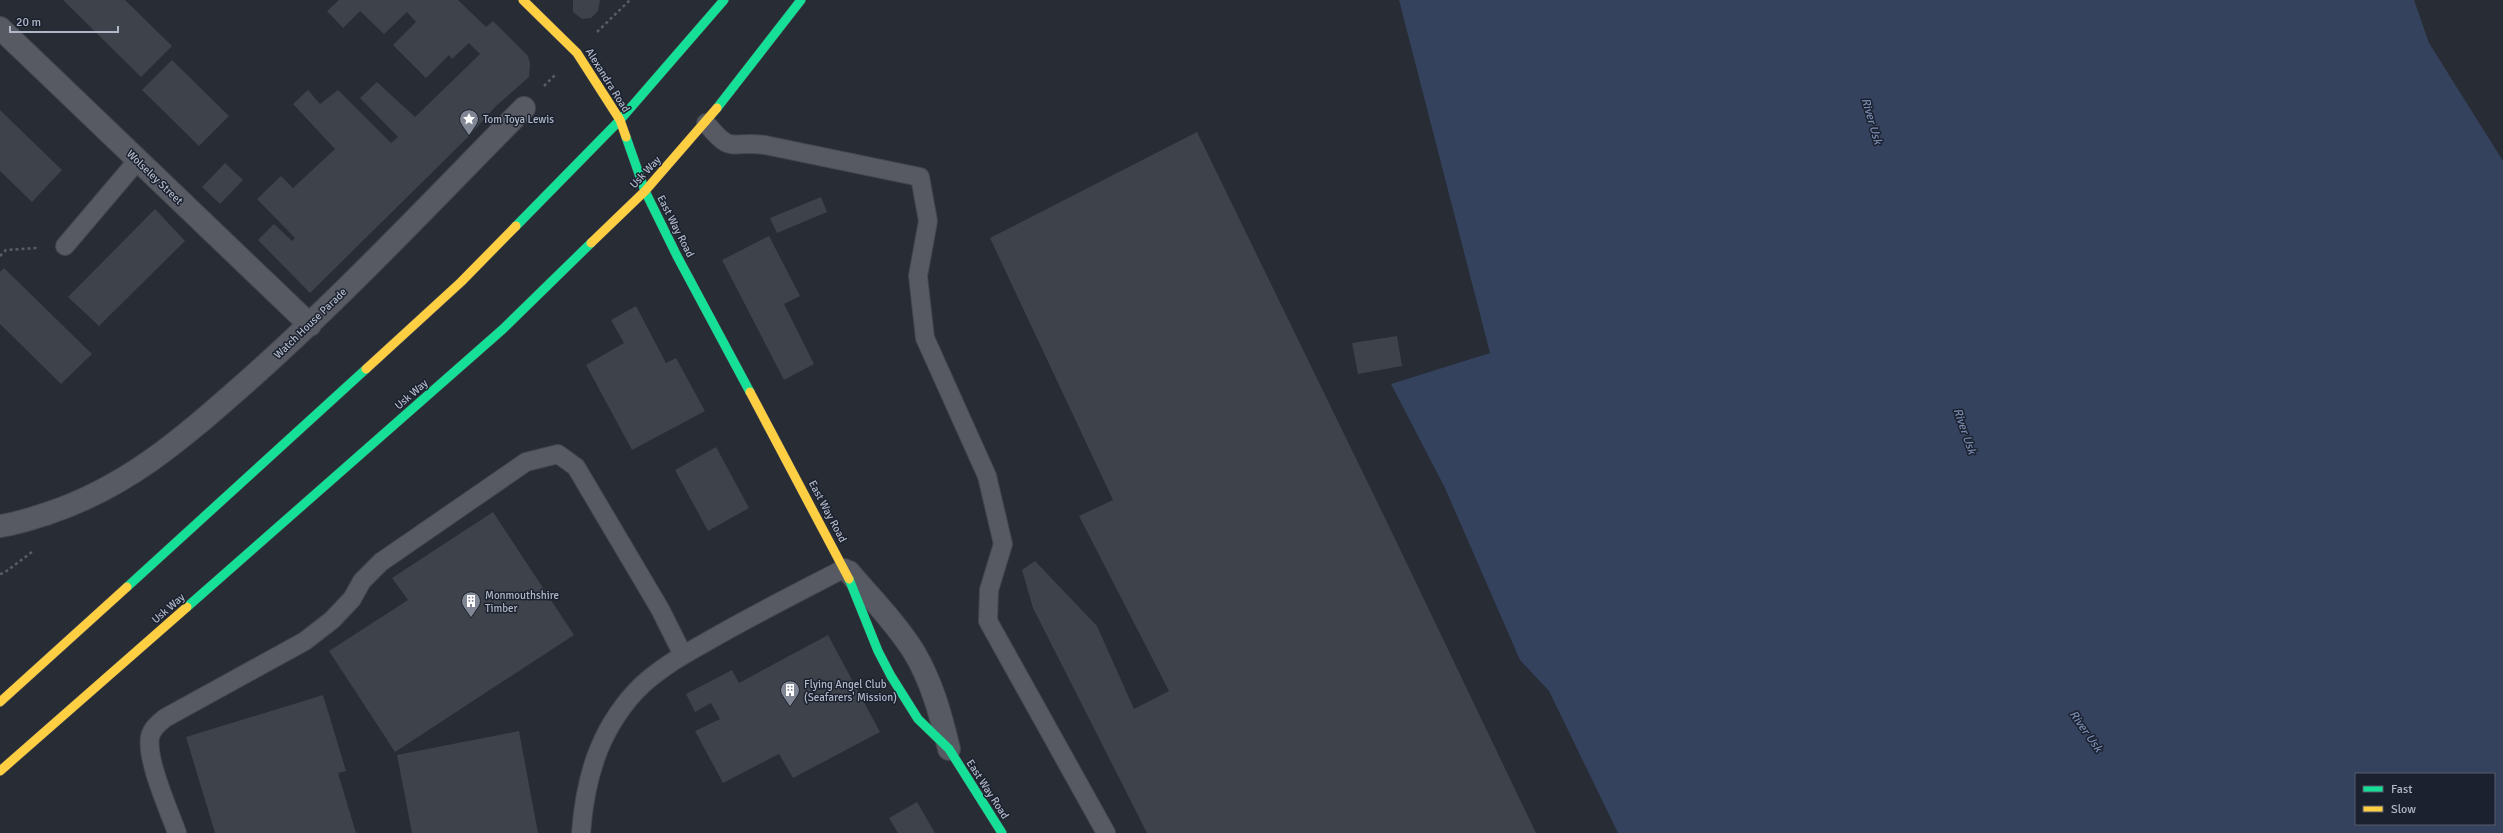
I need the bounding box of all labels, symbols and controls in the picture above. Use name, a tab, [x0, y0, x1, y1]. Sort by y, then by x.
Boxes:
scale bar	[10, 8, 118, 34]
text: 20 m	[16, 15, 41, 30]
street label: Alexandra Road	[583, 46, 633, 115]
water label: River Usk	[1858, 96, 1886, 147]
place icon: Tom Toya Lewis	[458, 108, 480, 136]
place label: Tom Toya Lewis	[483, 113, 554, 126]
street label: Wolseley Street	[124, 147, 185, 207]
street label: Usk Way	[627, 153, 664, 191]
street label: East Way Road	[654, 193, 697, 260]
street label: Watch House Parade	[271, 285, 349, 361]
street label: Usk Way	[392, 376, 431, 412]
water label: River Usk	[1950, 406, 1980, 457]
street label: East Way Road	[806, 478, 849, 545]
place label: Monmouthshire Timber	[485, 589, 559, 615]
street label: Usk Way	[149, 590, 188, 626]
building icon: Monmouthshire Timber	[460, 590, 482, 618]
place label: Flying Angel Club (Seafarers' Mission)	[804, 678, 897, 704]
building icon: Flying Angel Club (Seafarers' Mission)	[779, 679, 801, 707]
water label: River Usk	[2066, 707, 2106, 756]
street label: East Way Road	[964, 757, 1012, 822]
legend	[2355, 773, 2495, 825]
text: Fast	[2391, 782, 2412, 797]
text: Slow	[2391, 802, 2416, 817]

